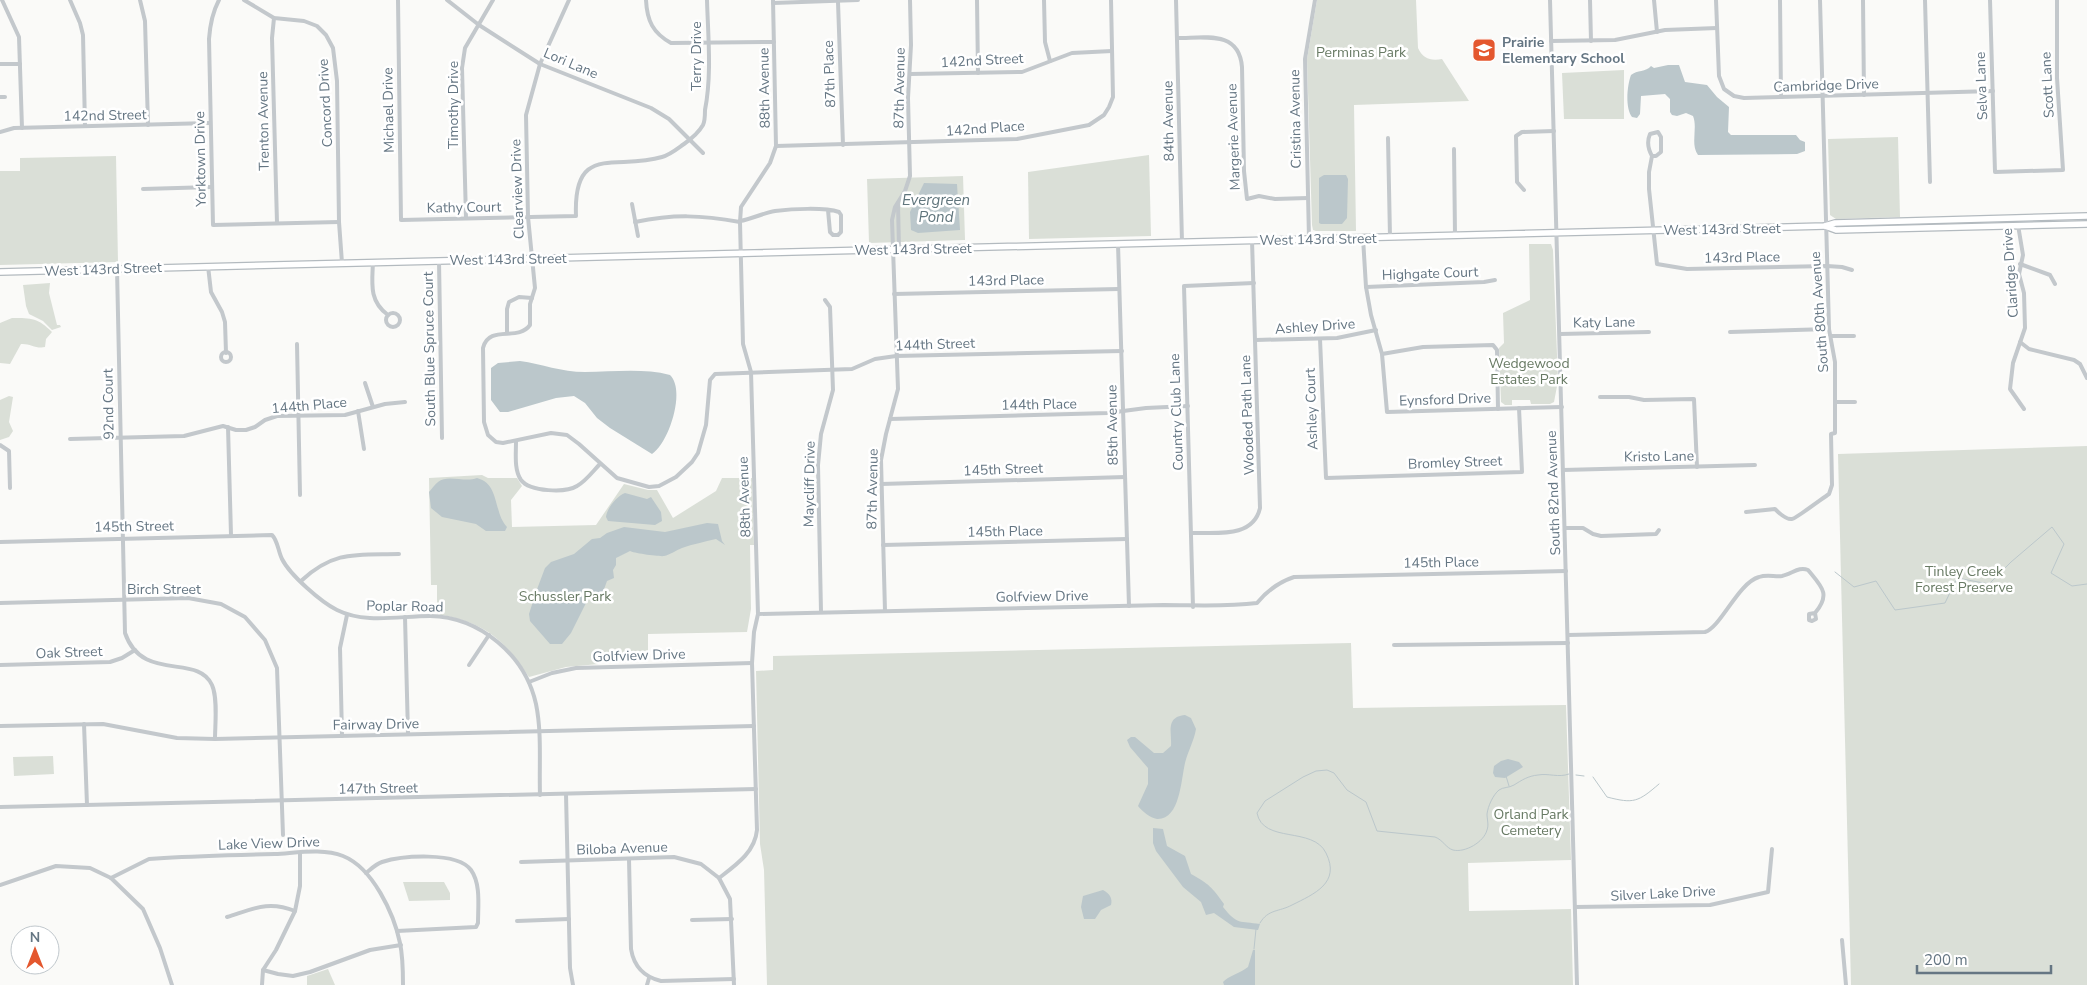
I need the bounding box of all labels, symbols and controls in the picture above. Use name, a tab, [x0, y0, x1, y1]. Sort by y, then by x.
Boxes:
street label: Terry Drive	[687, 21, 706, 91]
place label: Prairie Elementary School	[1502, 33, 1625, 68]
school or university icon: Prairie Elementary School	[1471, 37, 1497, 63]
street label: 87th Place	[819, 40, 840, 108]
street label: Lori Lane	[541, 43, 601, 83]
park label: Perminas Park	[1316, 43, 1407, 62]
street label: 88th Avenue	[754, 47, 775, 129]
street label: 87th Avenue	[889, 47, 910, 129]
street label: 142nd Street	[940, 49, 1024, 72]
street label: Selva Lane	[1971, 51, 1992, 121]
street label: Scott Lane	[2036, 51, 2059, 119]
street label: Concord Drive	[314, 58, 337, 148]
street label: Timothy Drive	[444, 61, 463, 149]
street label: Michael Drive	[378, 67, 399, 153]
street label: Cristina Avenue	[1285, 69, 1306, 169]
street label: Trenton Avenue	[253, 71, 274, 171]
street label: Cambridge Drive	[1773, 74, 1879, 97]
street label: 84th Avenue	[1158, 80, 1179, 162]
street label: Margerie Avenue	[1222, 83, 1245, 191]
street label: 142nd Street	[63, 105, 147, 126]
street label: Yorktown Drive	[190, 111, 211, 208]
street label: 142nd Place	[945, 116, 1025, 141]
street label: Clearview Drive	[506, 139, 529, 239]
water label: Evergreen Pond	[902, 190, 970, 227]
street label: Kathy Court	[427, 197, 502, 218]
street label: West 143rd Street	[1663, 219, 1781, 240]
street label: Claridge Drive	[1998, 227, 2023, 318]
street label: West 143rd Street	[1259, 229, 1377, 250]
street label: West 143rd Street	[854, 239, 972, 260]
street label: 143rd Place	[1704, 247, 1780, 268]
street label: West 143rd Street	[449, 249, 567, 270]
street label: South 80th Avenue	[1806, 251, 1833, 373]
street label: West 143rd Street	[44, 258, 162, 281]
street label: Highgate Court	[1382, 262, 1479, 285]
street label: 143rd Place	[968, 270, 1044, 291]
street label: South Blue Spruce Court	[419, 271, 440, 427]
street label: Katy Lane	[1573, 312, 1635, 333]
street label: Ashley Drive	[1274, 314, 1356, 339]
street label: 144th Street	[895, 334, 975, 355]
street label: Country Club Lane	[1165, 353, 1188, 471]
park label: Wedgewood Estates Park	[1488, 354, 1570, 389]
street label: Wooded Path Lane	[1236, 355, 1259, 475]
street label: 92nd Court	[98, 368, 119, 440]
street label: Ashley Court	[1301, 368, 1322, 450]
street label: 85th Avenue	[1102, 384, 1123, 466]
street label: Eynsford Drive	[1399, 388, 1491, 411]
street label: 144th Place	[270, 393, 348, 418]
street label: 144th Place	[1001, 394, 1077, 415]
street label: South 82nd Avenue	[1542, 430, 1565, 556]
street label: Maycliff Drive	[799, 441, 820, 527]
street label: Kristo Lane	[1624, 446, 1694, 467]
street label: 87th Avenue	[862, 448, 883, 530]
street label: Bromley Street	[1407, 451, 1503, 474]
street label: 88th Avenue	[734, 456, 755, 538]
street label: 145th Street	[963, 459, 1043, 480]
street label: 145th Street	[94, 516, 174, 537]
street label: 145th Place	[967, 521, 1043, 542]
street label: 145th Place	[1403, 552, 1479, 573]
park label: Tinley Creek Forest Preserve	[1915, 562, 2013, 597]
street label: Birch Street	[127, 580, 201, 599]
street label: Golfview Drive	[995, 586, 1089, 607]
park label: Schussler Park	[519, 587, 612, 606]
street label: Poplar Road	[366, 596, 444, 617]
street label: Oak Street	[35, 642, 103, 663]
street label: Golfview Drive	[592, 644, 686, 667]
street label: Fairway Drive	[333, 714, 419, 735]
street label: 147th Street	[338, 778, 418, 799]
park label: Orland Park Cemetery	[1494, 805, 1569, 840]
street label: Lake View Drive	[218, 832, 320, 855]
street label: Biloba Avenue	[576, 837, 668, 860]
street label: Silver Lake Drive	[1610, 881, 1716, 906]
north arrow	[10, 925, 60, 975]
text: N	[30, 928, 40, 947]
scale bar	[1917, 942, 2051, 974]
text: 200 m	[1924, 950, 1968, 970]

